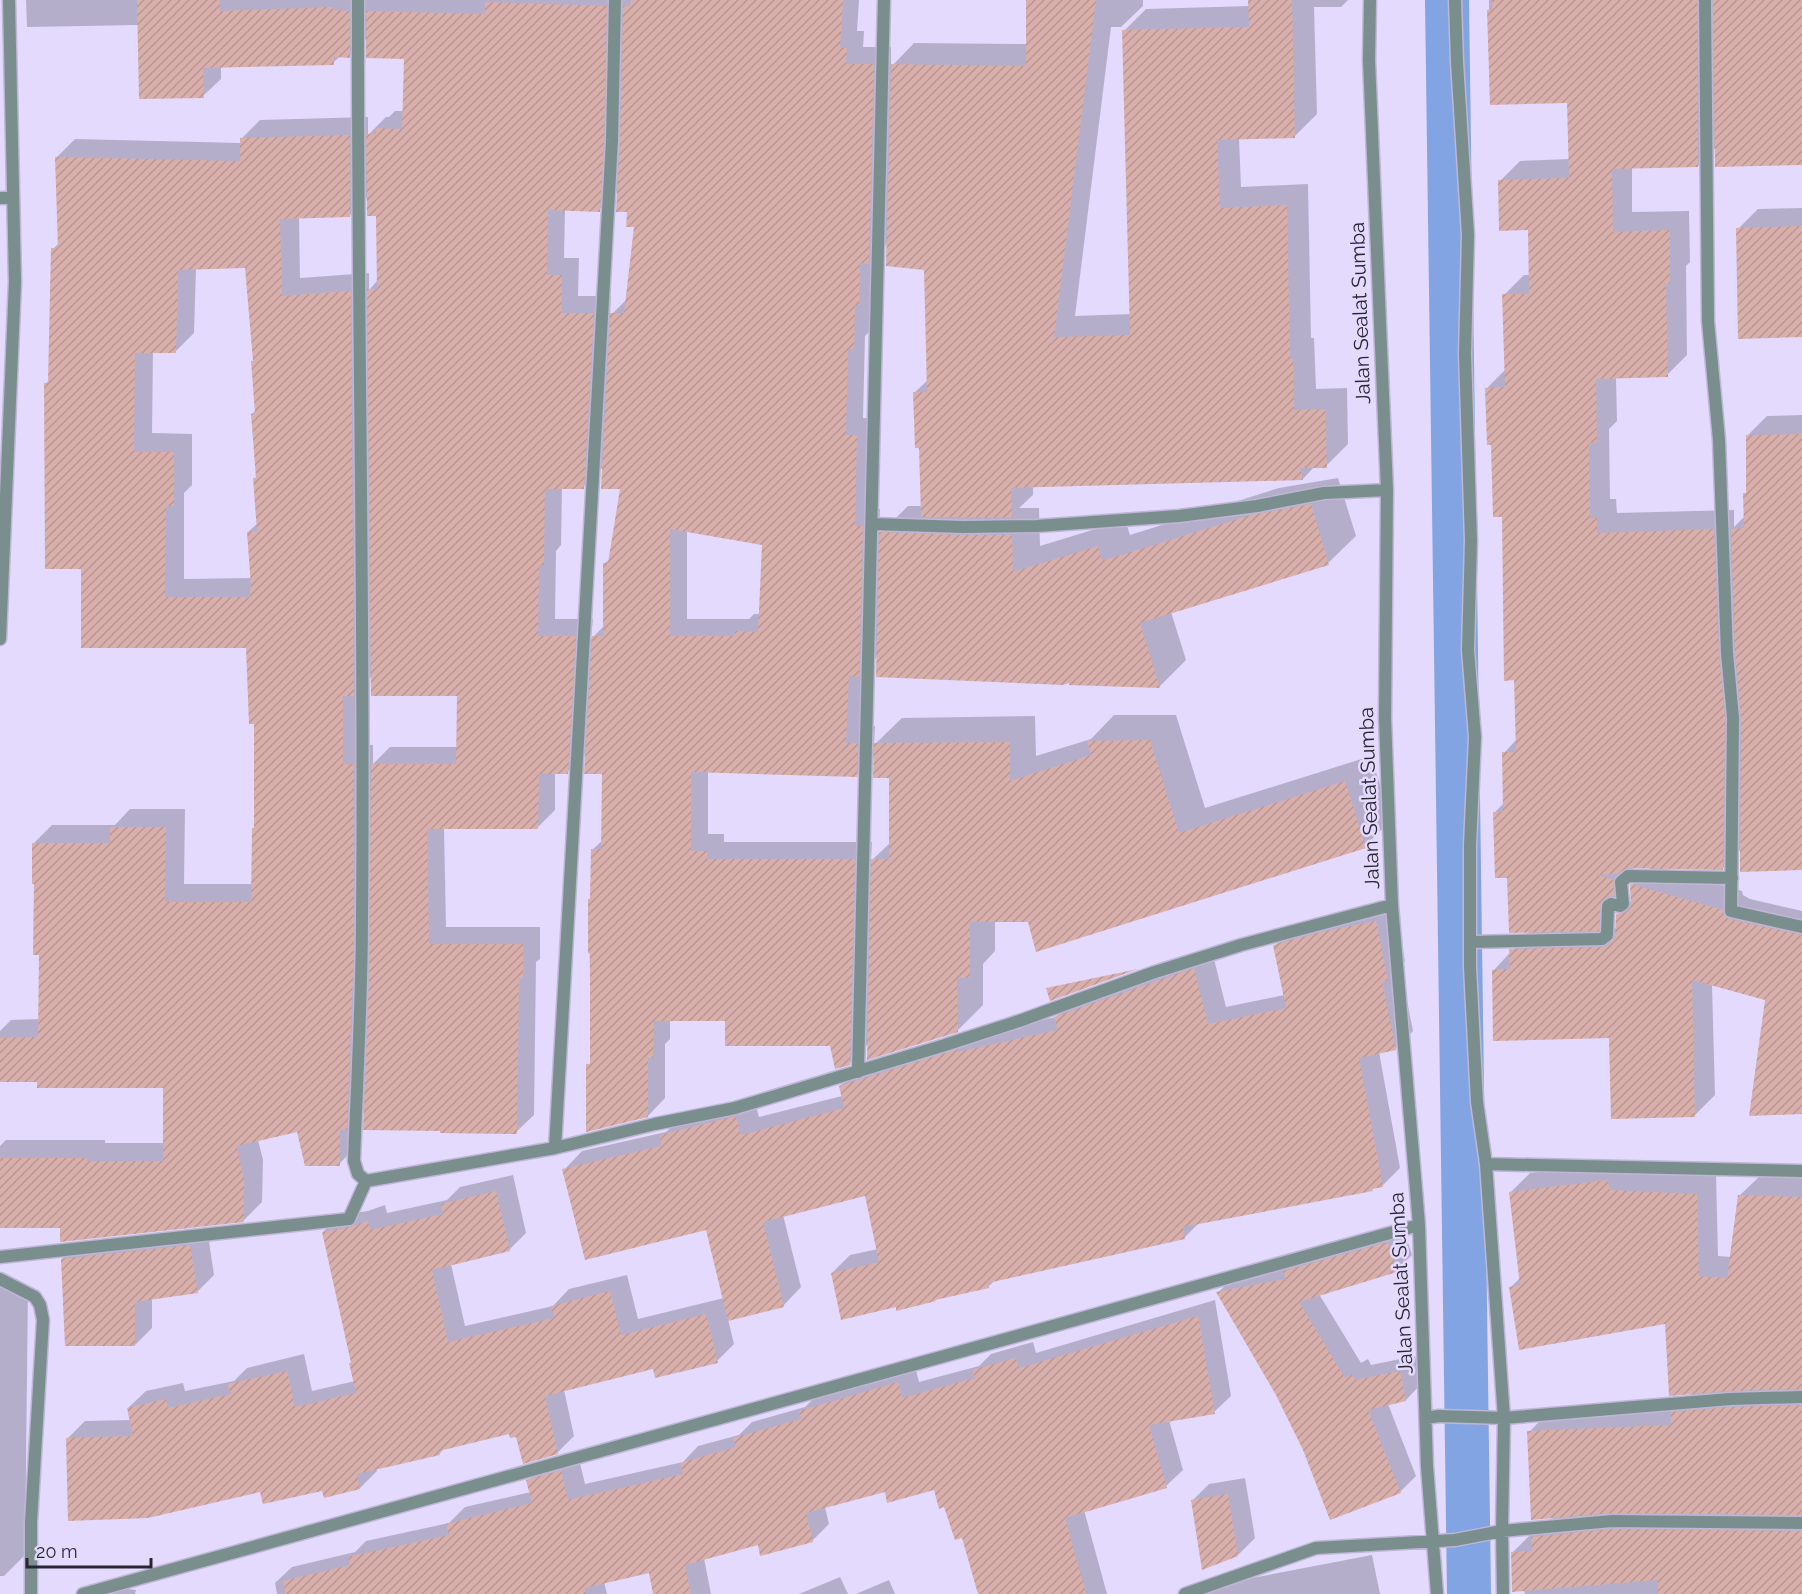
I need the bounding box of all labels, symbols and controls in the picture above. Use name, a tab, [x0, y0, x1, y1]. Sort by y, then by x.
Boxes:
street label: Jalan Sealat Sumba	[1345, 222, 1375, 404]
street label: Jalan Sealat Sumba	[1354, 707, 1384, 889]
street label: Jalan Sealat Sumba	[1384, 1192, 1418, 1374]
scale bar	[27, 1531, 152, 1569]
text: 20 m	[36, 1541, 78, 1562]

